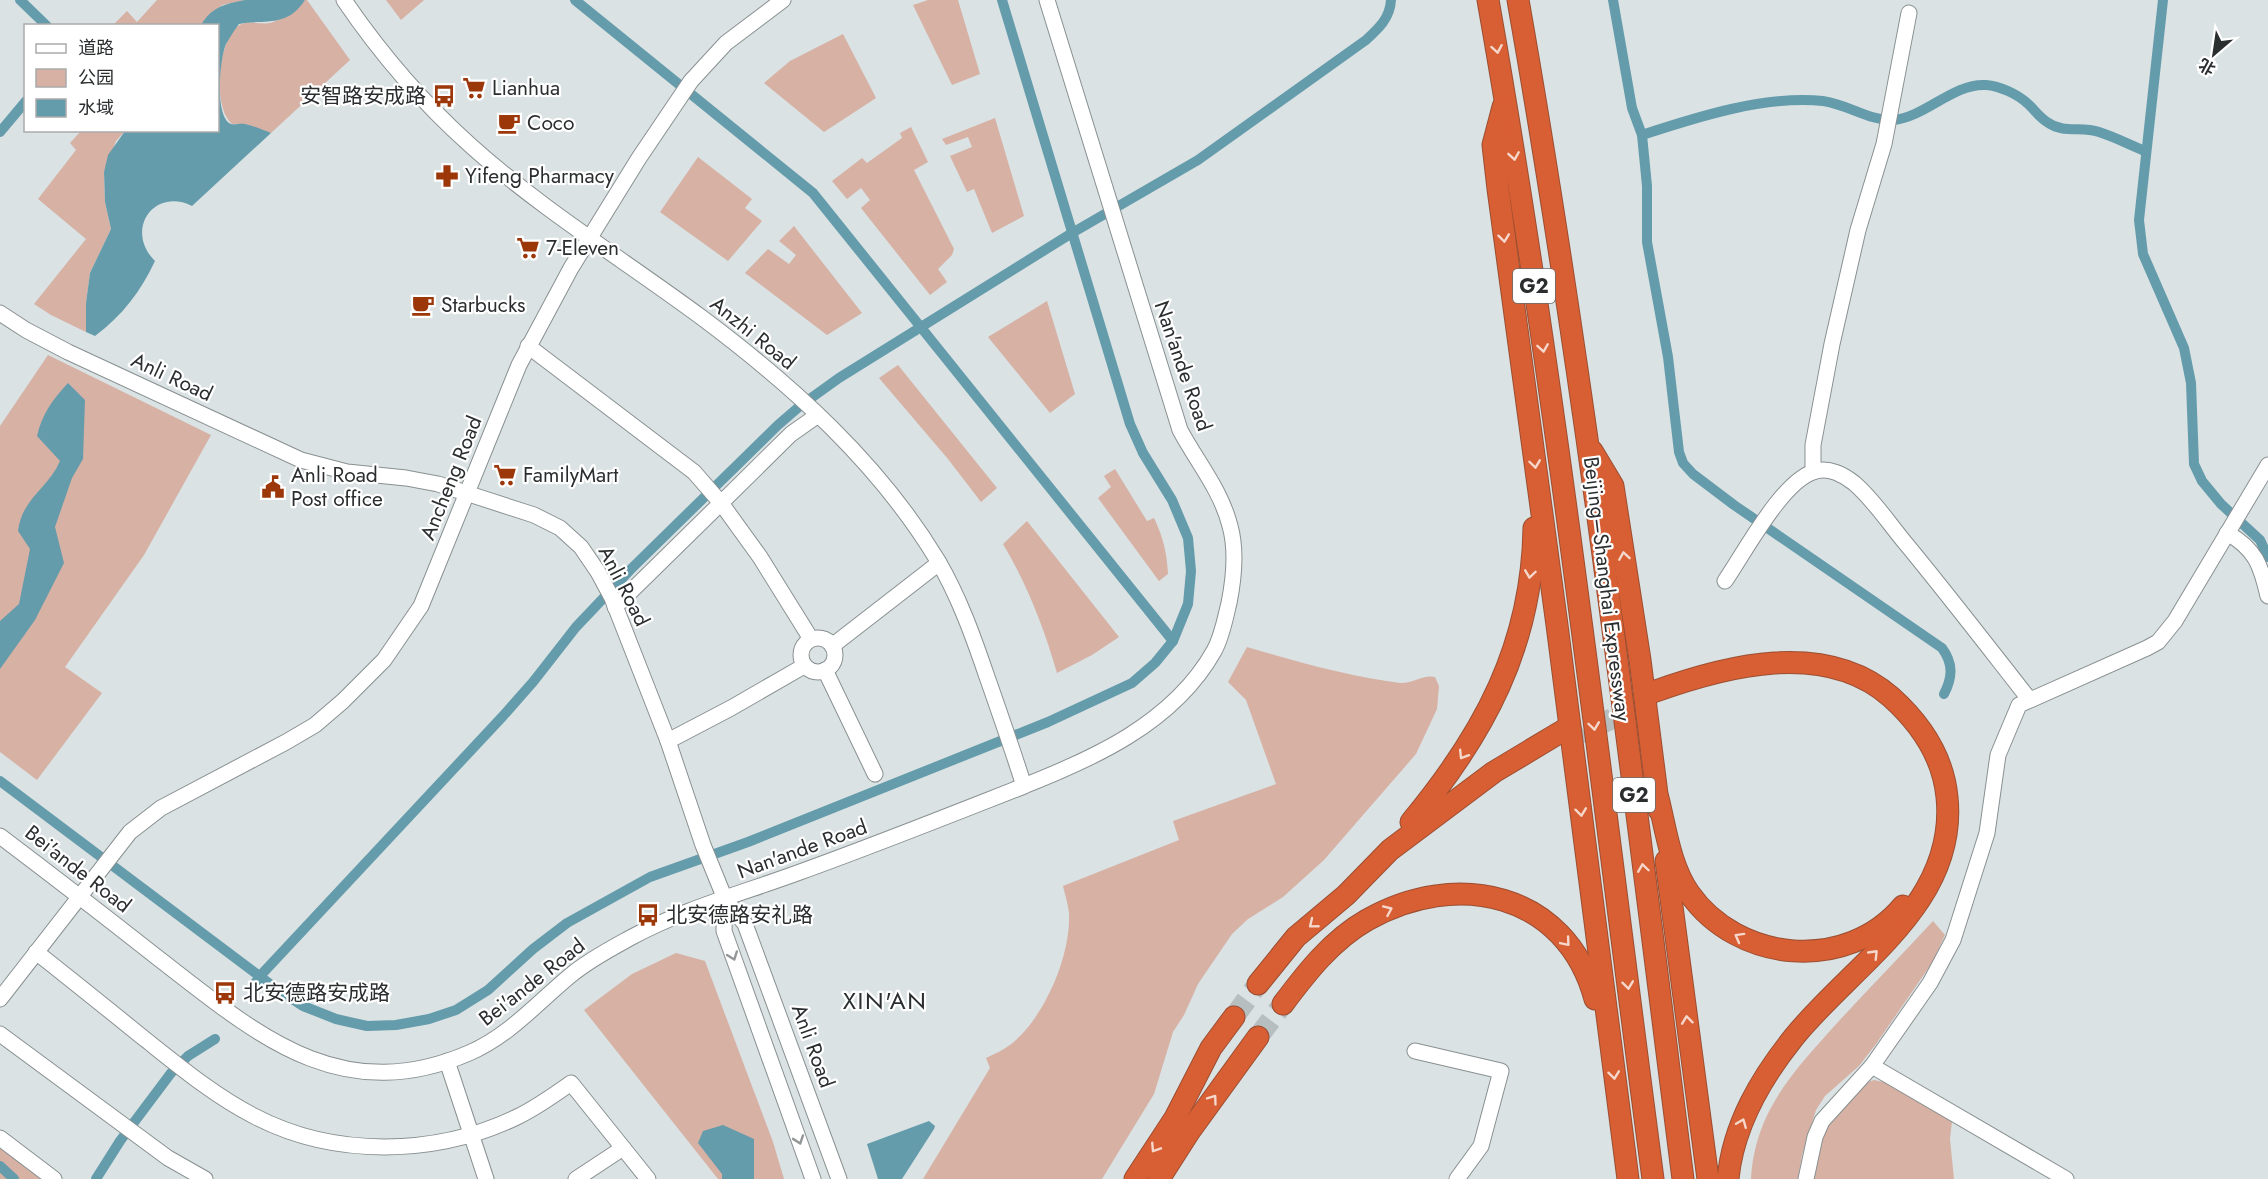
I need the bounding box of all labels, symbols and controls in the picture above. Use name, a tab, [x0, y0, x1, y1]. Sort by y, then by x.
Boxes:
legend	[24, 24, 219, 132]
north arrow	[2184, 24, 2244, 84]
text: 道路	[78, 35, 114, 61]
one-way arrow	[1490, 44, 1503, 54]
text: 北	[2194, 53, 2220, 81]
text: 公园	[78, 65, 114, 91]
place label: Lianhua	[492, 73, 560, 103]
supermarket icon: Lianhua	[461, 75, 487, 101]
place label: 安智路安成路	[300, 81, 426, 111]
bus stop icon: 安智路安成路	[431, 83, 457, 109]
text: 水域	[78, 95, 114, 121]
place label: Coco	[527, 108, 574, 138]
cafe icon: Coco	[496, 110, 522, 136]
one-way arrow	[1508, 151, 1520, 160]
place label: Yifeng Pharmacy	[465, 161, 615, 191]
pharmacy icon: Yifeng Pharmacy	[434, 163, 460, 189]
place label: 7-Eleven	[546, 233, 619, 263]
one-way arrow	[1497, 233, 1509, 243]
supermarket icon: 7-Eleven	[515, 235, 541, 261]
road number: G2	[1513, 269, 1555, 303]
street label: Anzhi Road	[704, 289, 802, 377]
place label: Starbucks	[441, 290, 526, 320]
cafe icon: Starbucks	[410, 292, 436, 318]
street label: Nan'ande Road	[1147, 297, 1219, 435]
one-way arrow	[1537, 344, 1549, 353]
street label: Anli Road	[126, 345, 218, 409]
street label: Ancheng Road	[412, 411, 490, 545]
street label: Beijing–Shanghai Expressway	[1576, 455, 1638, 724]
one-way arrow	[1528, 459, 1541, 468]
place label: Anli Road Post office	[291, 460, 383, 514]
place label: FamilyMart	[523, 460, 618, 490]
supermarket icon: FamilyMart	[492, 462, 518, 488]
public building icon: Anli Road Post office	[260, 474, 286, 500]
street label: Anli Road	[591, 541, 657, 631]
one-way arrow	[1618, 552, 1631, 562]
one-way arrow	[1525, 569, 1537, 579]
one-way arrow	[1588, 721, 1600, 730]
one-way arrow	[1458, 749, 1470, 759]
road number: G2	[1613, 778, 1655, 812]
one-way arrow	[1574, 808, 1586, 817]
street label: Nan'ande Road	[733, 812, 871, 886]
street label: Bei'ande Road	[19, 818, 137, 920]
one-way arrow	[1638, 864, 1650, 873]
place label: 北安德路安礼路	[666, 900, 813, 930]
bus stop icon: 北安德路安礼路	[635, 902, 661, 928]
one-way arrow	[1382, 905, 1393, 917]
one-way arrow	[1309, 916, 1320, 927]
street label: Bei'ande Road	[473, 931, 591, 1033]
one-way arrow	[1735, 933, 1745, 944]
one-way arrow	[1559, 935, 1570, 946]
one-way arrow	[726, 950, 739, 961]
one-way arrow	[1866, 950, 1877, 961]
place label: 北安德路安成路	[243, 978, 390, 1008]
bus stop icon: 北安德路安成路	[212, 980, 238, 1006]
one-way arrow	[1622, 980, 1634, 990]
district label: XIN'AN	[843, 983, 927, 1018]
street label: Anli Road	[784, 1000, 842, 1092]
one-way arrow	[1681, 1016, 1694, 1025]
one-way arrow	[1608, 1071, 1620, 1080]
one-way arrow	[1206, 1094, 1217, 1105]
one-way arrow	[1735, 1118, 1747, 1129]
one-way arrow	[792, 1134, 805, 1145]
one-way arrow	[1151, 1141, 1162, 1152]

